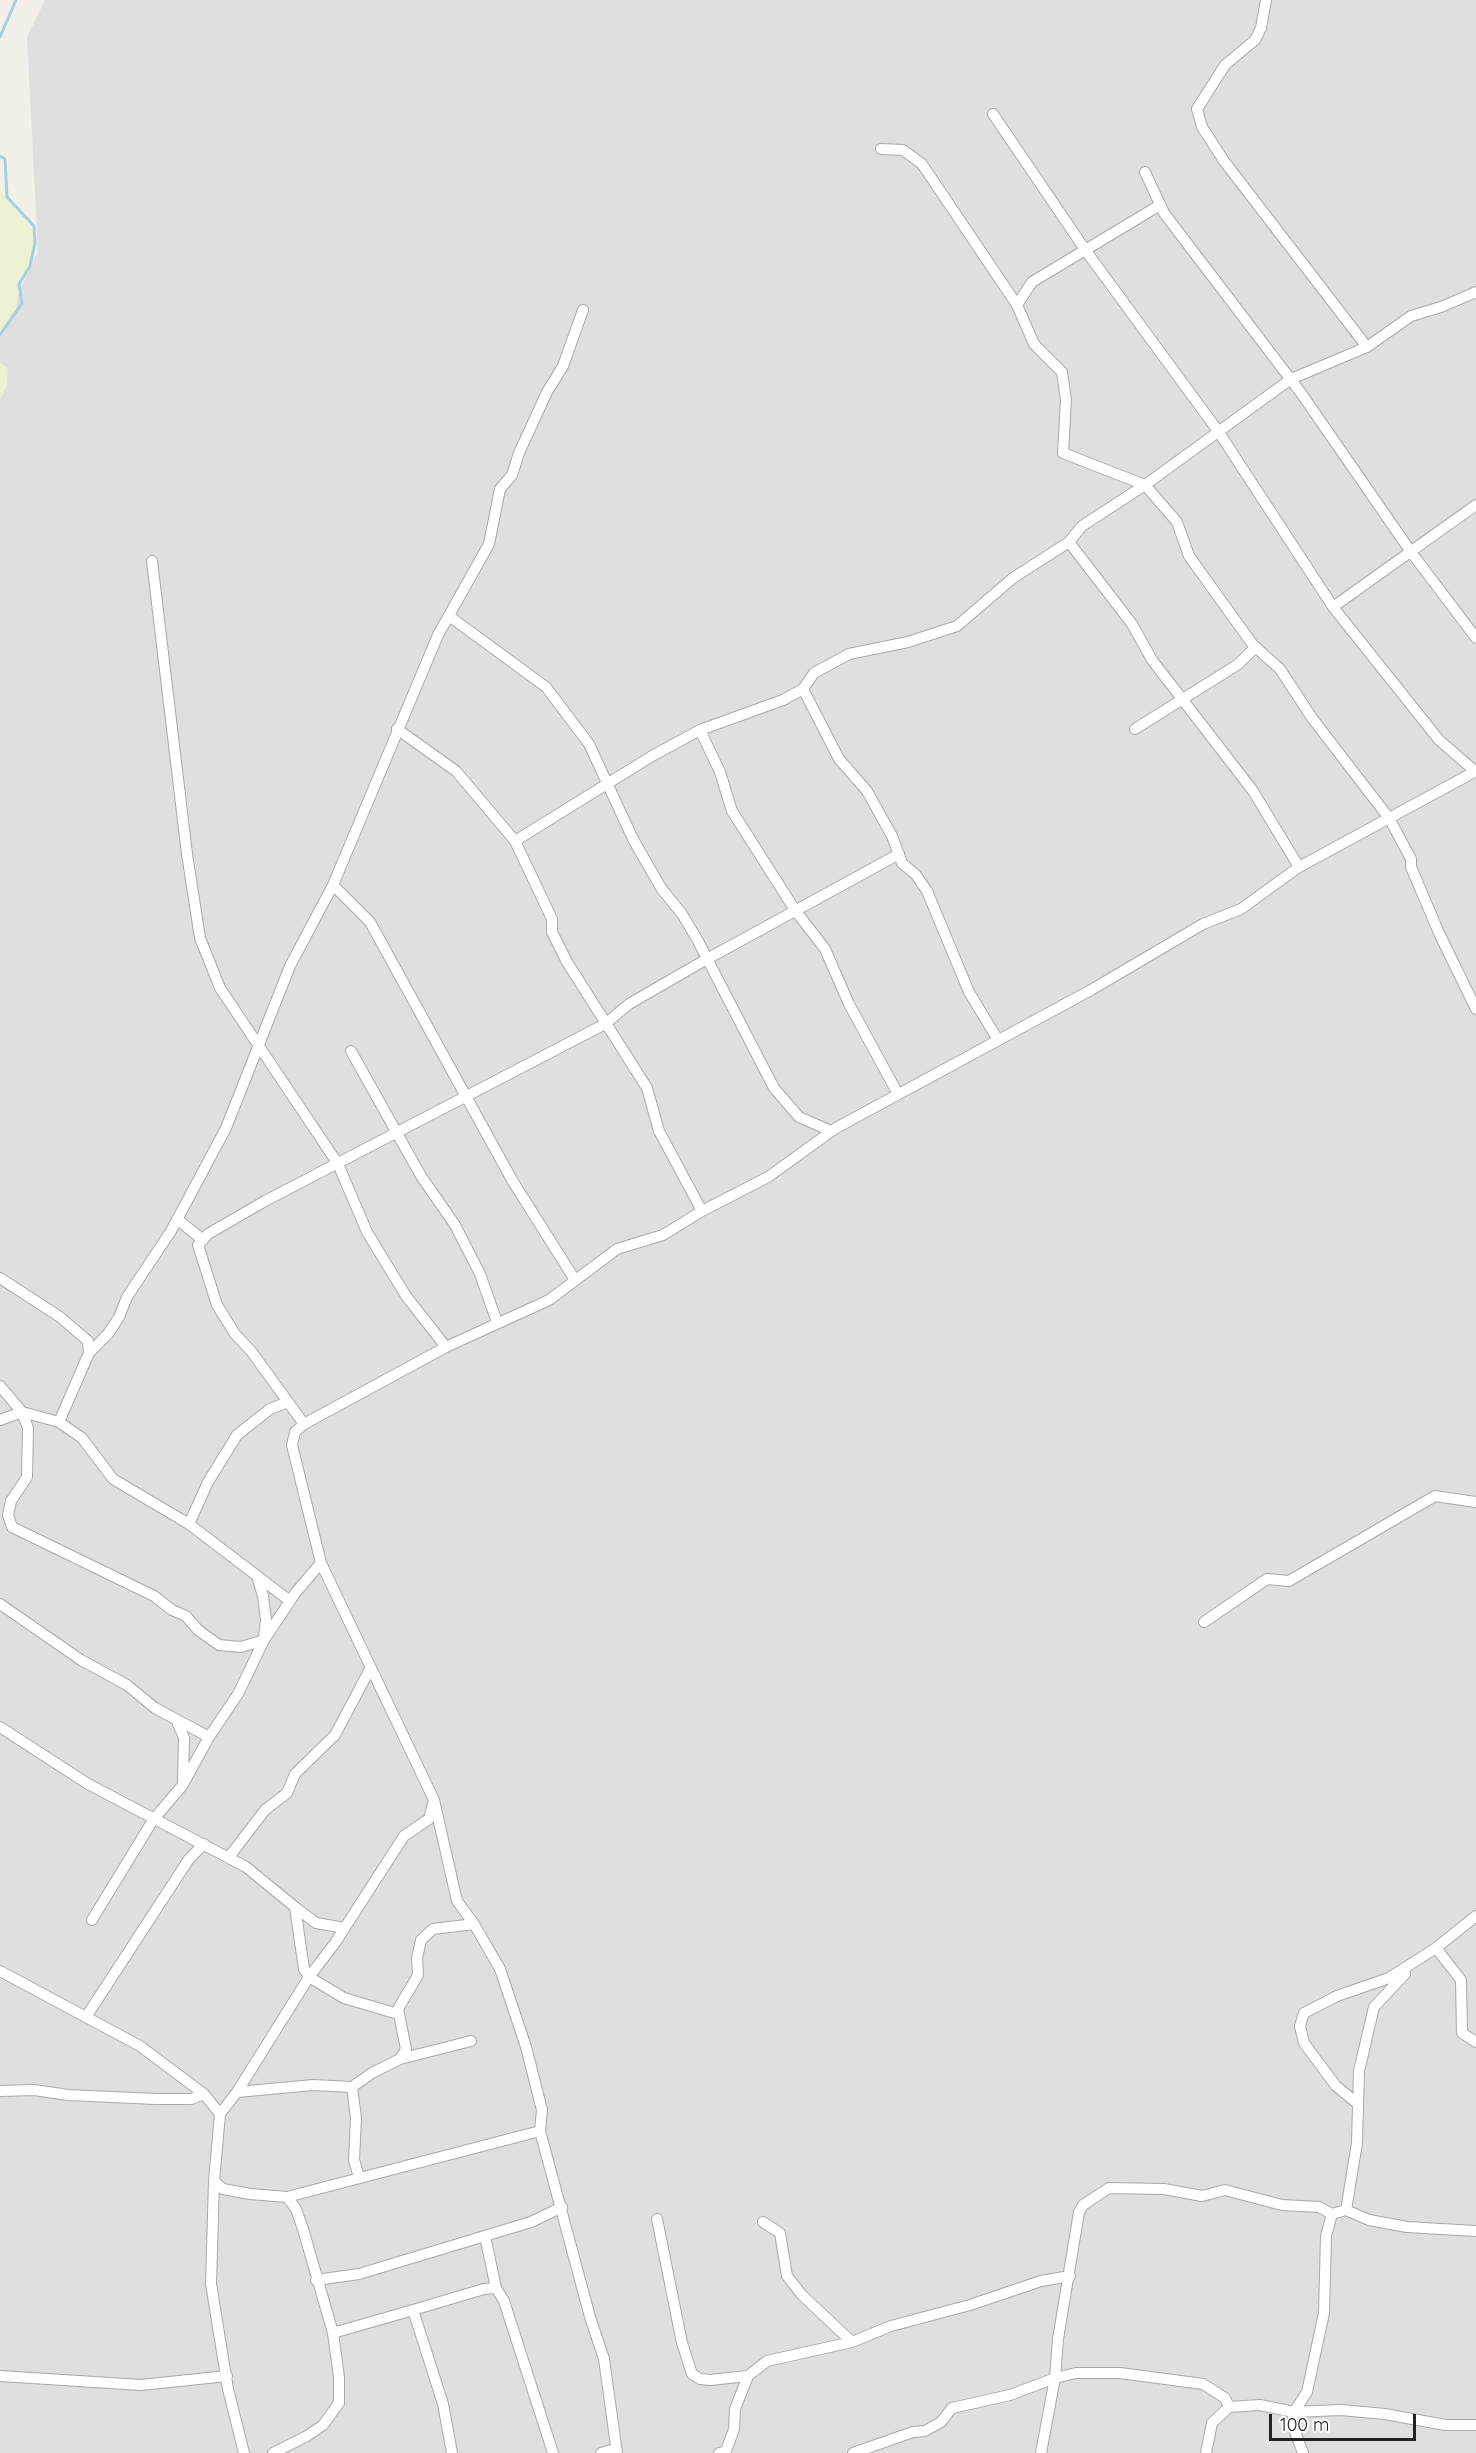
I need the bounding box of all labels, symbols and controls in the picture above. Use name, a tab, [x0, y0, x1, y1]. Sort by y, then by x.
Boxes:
scale bar	[1272, 2402, 1419, 2440]
text: 100 m	[1280, 2413, 1329, 2436]

